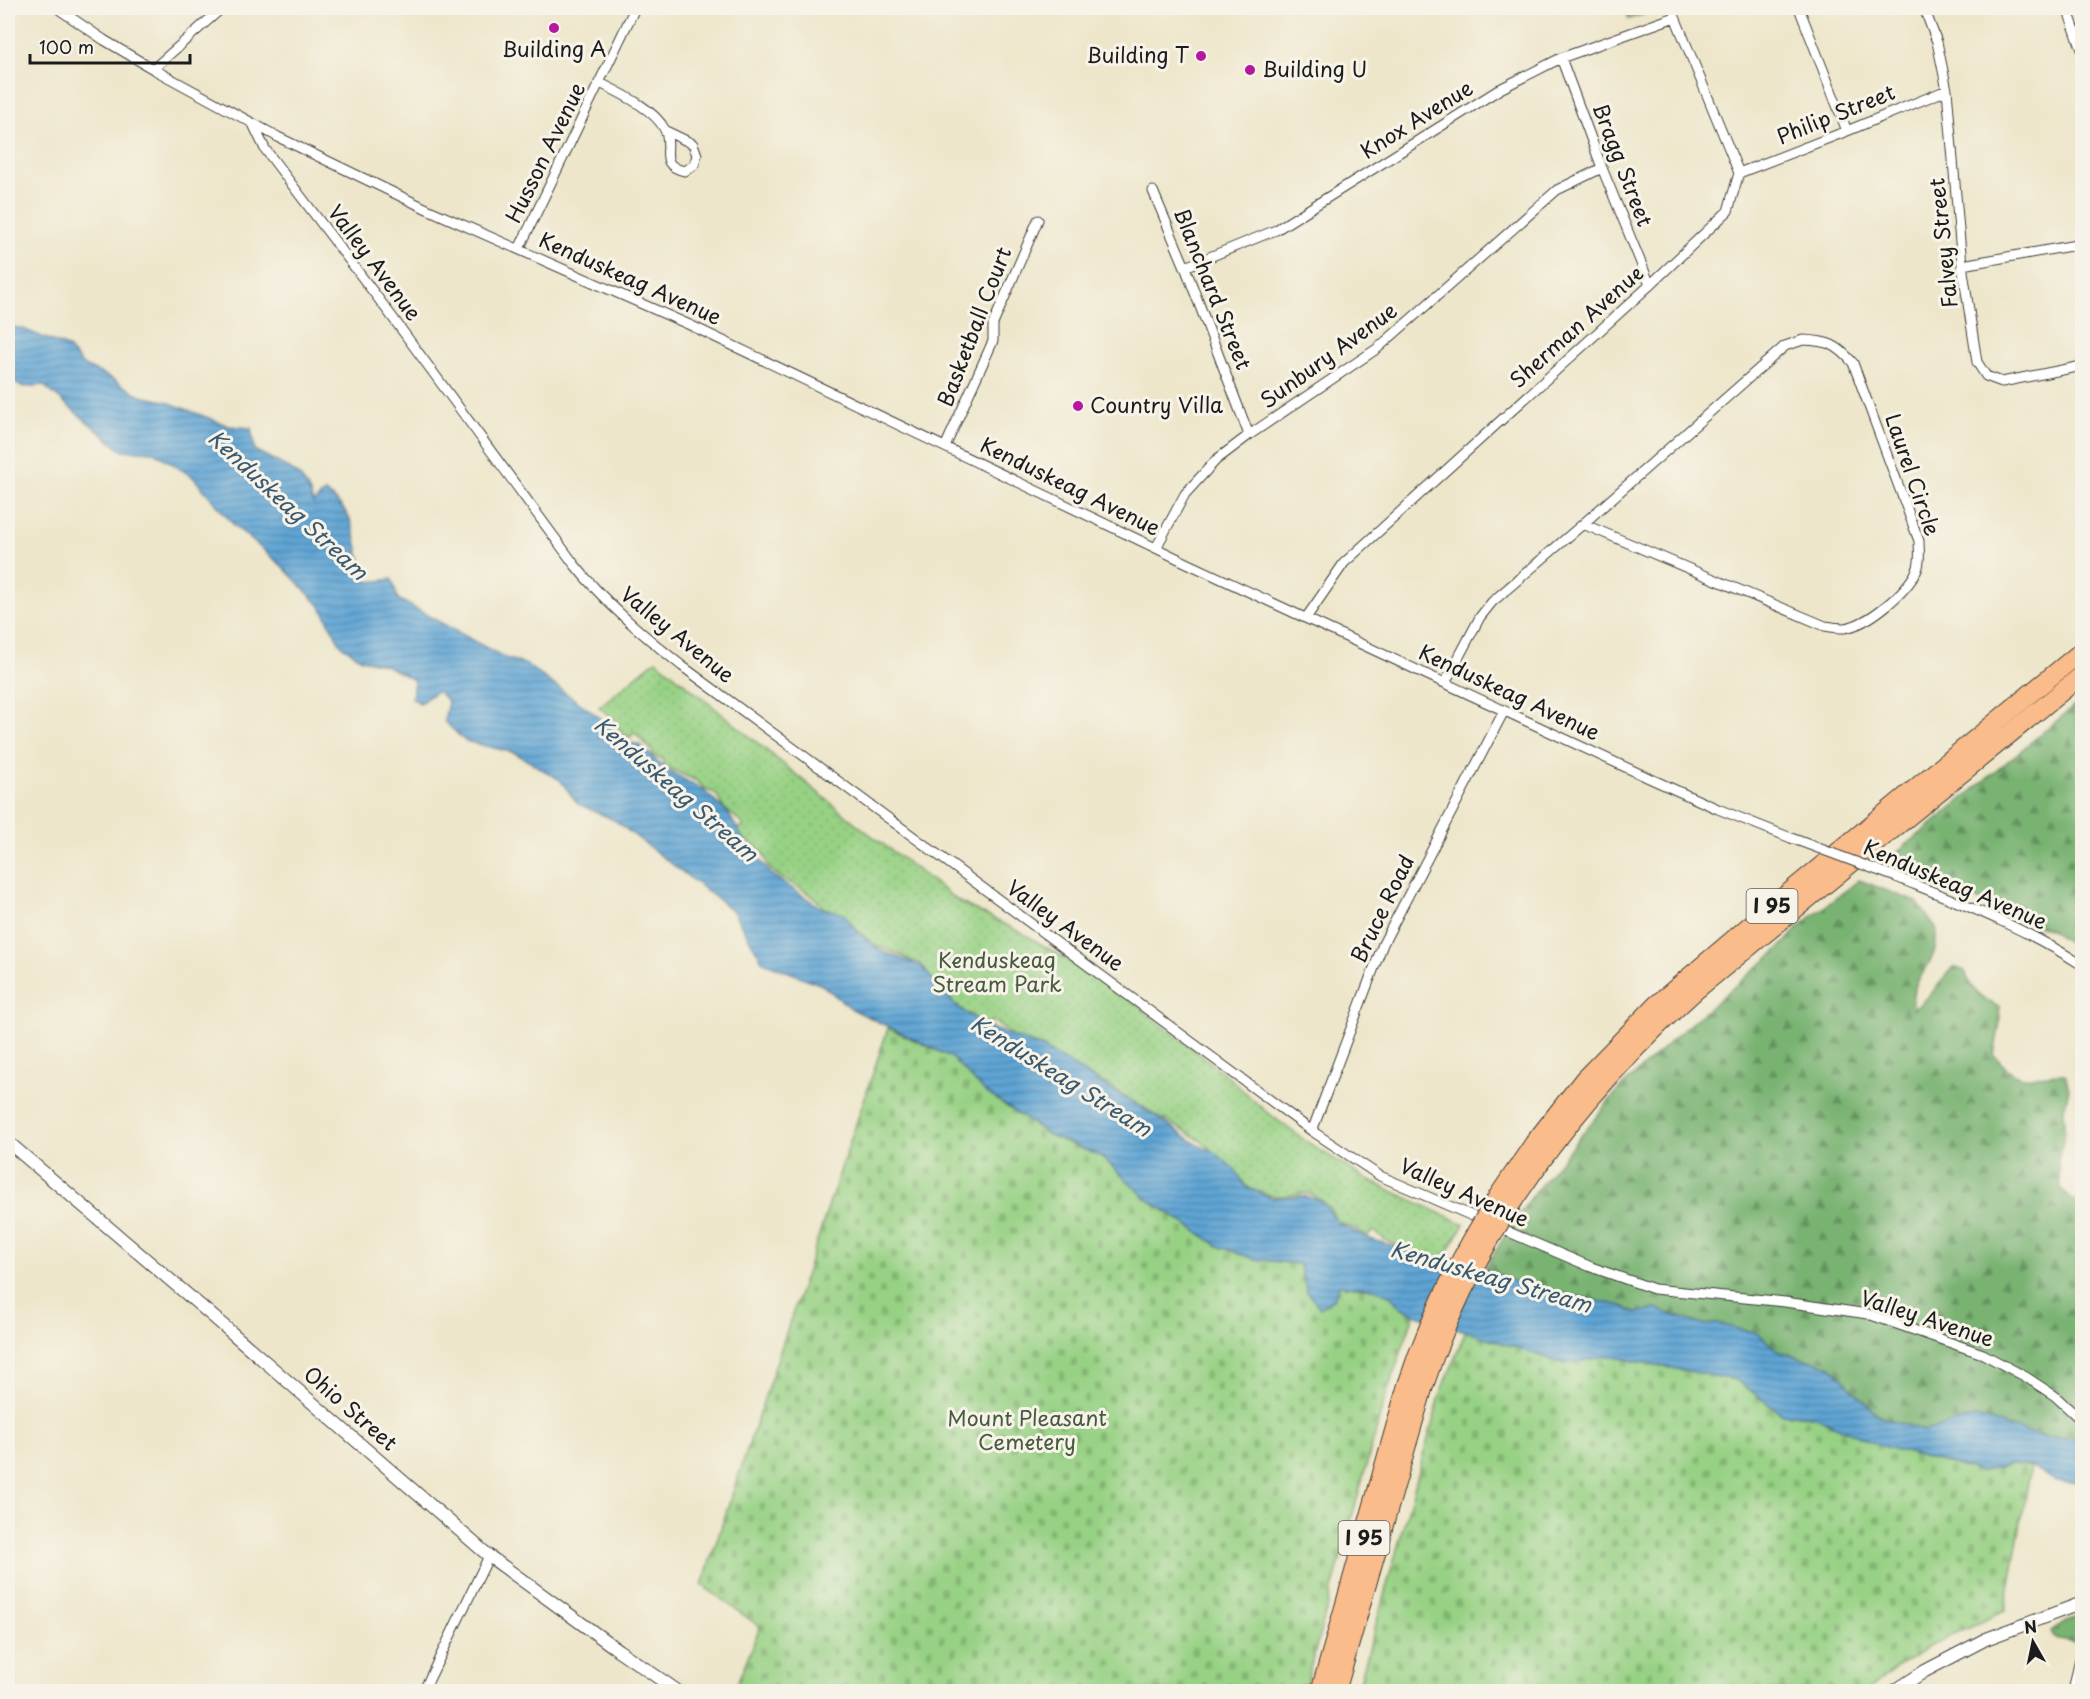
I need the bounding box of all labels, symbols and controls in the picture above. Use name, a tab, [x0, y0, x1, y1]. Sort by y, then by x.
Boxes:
marker: Building A	[547, 21, 561, 35]
scale bar	[30, 27, 190, 65]
place label: Building A	[502, 32, 606, 64]
text: 100 m	[39, 33, 94, 60]
place label: Building T	[1086, 38, 1190, 70]
marker: Building T	[1194, 49, 1208, 63]
place label: Building U	[1262, 52, 1367, 84]
marker: Building U	[1243, 63, 1257, 77]
street label: Knox Avenue	[1353, 71, 1478, 166]
street label: Philip Street	[1771, 75, 1899, 151]
street label: Husson Avenue	[496, 76, 592, 228]
street label: Bragg Street	[1586, 98, 1662, 231]
street label: Falvey Street	[1919, 176, 1965, 310]
street label: Valley Avenue	[321, 197, 430, 327]
street label: Blanchard Street	[1167, 202, 1261, 374]
street label: Kenduskeag Avenue	[534, 223, 727, 332]
street label: Basketball Court	[928, 242, 1018, 411]
street label: Sherman Avenue	[1502, 257, 1650, 394]
street label: Sunbury Avenue	[1253, 294, 1403, 415]
place label: Country Villa	[1090, 388, 1223, 420]
marker: Country Villa	[1071, 399, 1085, 413]
street label: Laurel Circle	[1878, 409, 1950, 540]
water label: Kenduskeag Stream	[202, 421, 377, 587]
street label: Kenduskeag Avenue	[975, 428, 1166, 543]
street label: Valley Avenue	[614, 577, 742, 689]
street label: Kenduskeag Avenue	[1414, 635, 1606, 747]
water label: Kenduskeag Stream	[588, 707, 767, 869]
street label: Kenduskeag Avenue	[1859, 830, 2053, 936]
street label: Bruce Road	[1341, 849, 1421, 968]
street label: Valley Avenue	[1001, 871, 1132, 978]
road number: I 95	[1746, 889, 1798, 923]
park label: Kenduskeag Stream Park	[932, 943, 1062, 999]
water label: Kenduskeag Stream	[965, 1006, 1159, 1144]
street label: Valley Avenue	[1395, 1148, 1535, 1234]
water label: Kenduskeag Stream	[1387, 1231, 1597, 1320]
street label: Valley Avenue	[1857, 1281, 1998, 1354]
street label: Ohio Street	[297, 1358, 405, 1457]
park label: Mount Pleasant Cemetery	[947, 1401, 1107, 1457]
road number: I 95	[1338, 1521, 1390, 1555]
north arrow	[2003, 1612, 2063, 1672]
text: N	[2022, 1613, 2039, 1639]

